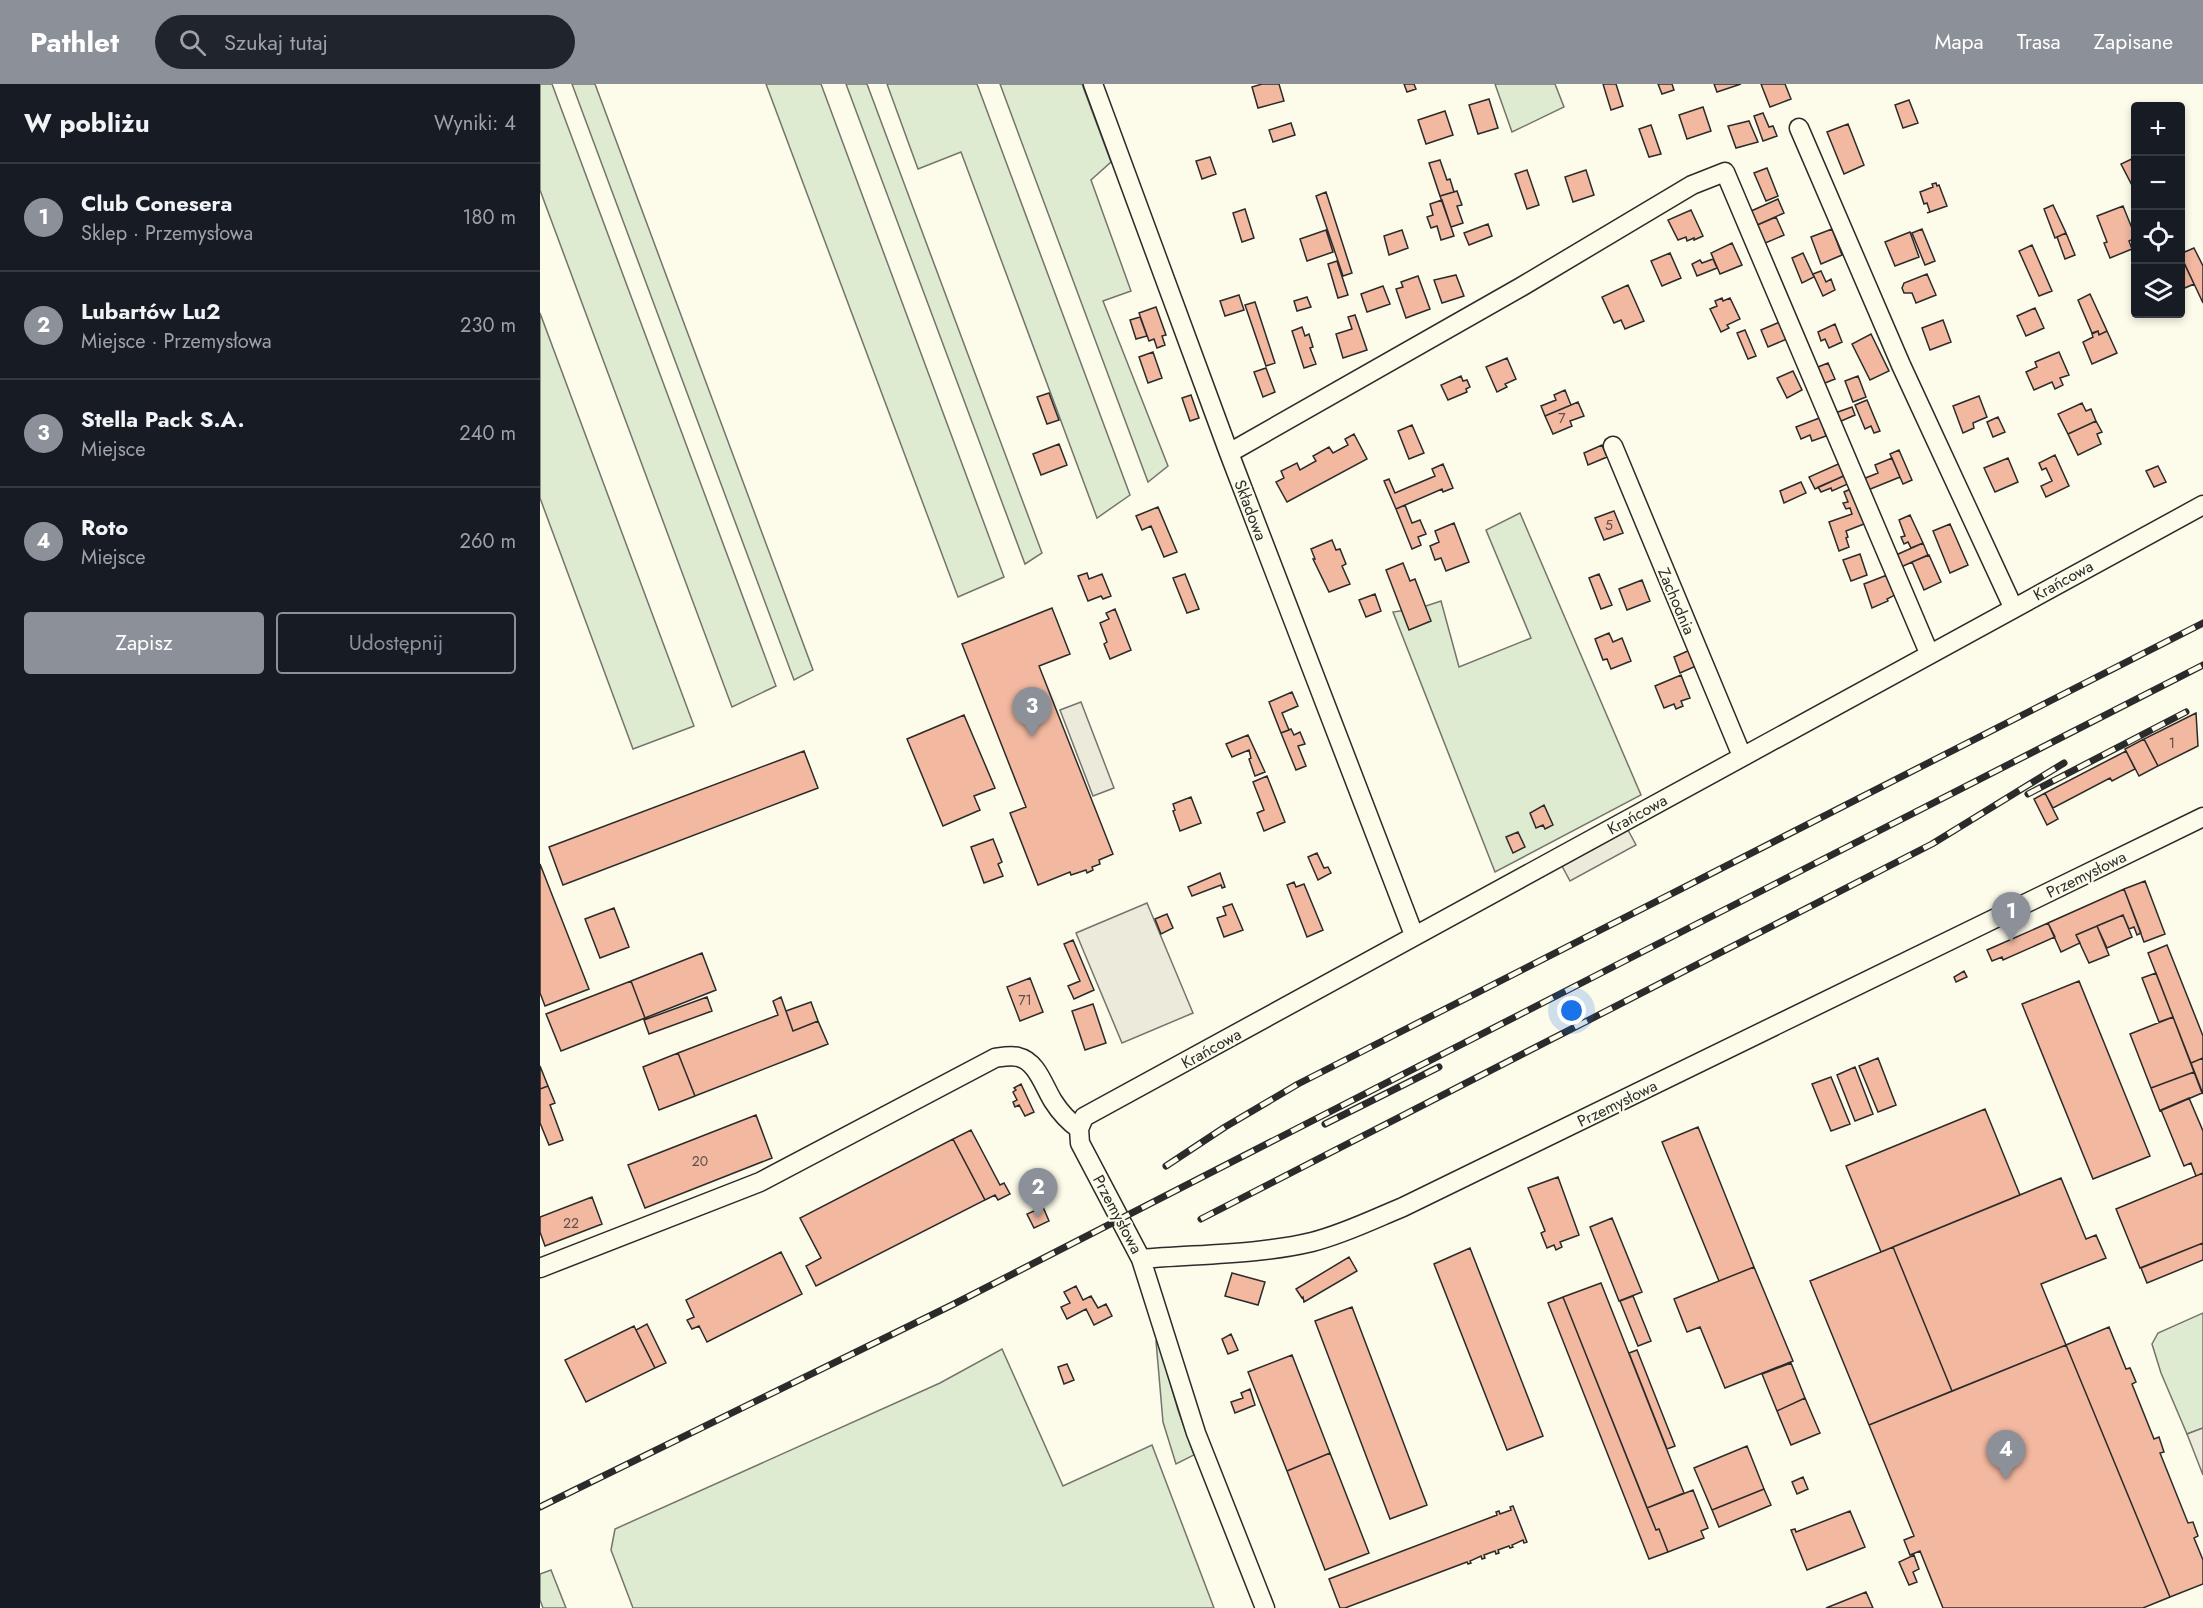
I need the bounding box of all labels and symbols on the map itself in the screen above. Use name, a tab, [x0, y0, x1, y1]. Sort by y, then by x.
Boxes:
house number: 7	[1558, 408, 1566, 428]
street label: Składowa	[1228, 476, 1273, 544]
house number: 5	[1605, 515, 1613, 535]
street label: Krańcowa	[2029, 555, 2097, 606]
street label: Zachodnia	[1652, 564, 1701, 638]
pin: 3	[1012, 688, 1052, 737]
house number: 1	[2169, 733, 2175, 753]
street label: Krańcowa	[1603, 789, 1671, 840]
street label: Przemysłowa	[2042, 845, 2130, 904]
pin: 1	[1992, 892, 2030, 942]
house number: 71	[1018, 990, 1032, 1010]
your location	[1557, 996, 1586, 1025]
street label: Krańcowa	[1177, 1023, 1245, 1074]
street label: Przemysłowa	[1573, 1074, 1661, 1133]
house number: 20	[692, 1151, 708, 1171]
pin: 2	[1018, 1168, 1058, 1218]
street label: Przemysłowa	[1087, 1171, 1148, 1258]
house number: 22	[563, 1213, 579, 1233]
pin: 4	[1986, 1430, 2026, 1480]

